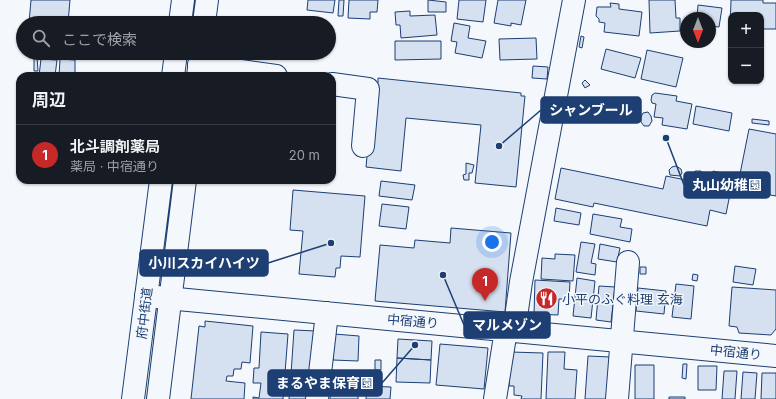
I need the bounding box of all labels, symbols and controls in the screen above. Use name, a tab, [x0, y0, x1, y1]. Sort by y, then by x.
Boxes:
north arrow	[680, 12, 716, 48]
map controls	[728, 12, 764, 84]
button: +	[728, 12, 764, 48]
search box	[16, 16, 336, 60]
icon: search	[30, 27, 52, 49]
text: ここで検索	[62, 30, 137, 49]
button: −	[728, 48, 764, 84]
text: 周辺	[32, 90, 66, 110]
callout: シャンブール	[541, 97, 641, 123]
text: シャンブール	[549, 101, 633, 118]
text: 北斗調剤薬局	[70, 137, 160, 156]
text: 1	[42, 147, 48, 163]
text: 20 m	[289, 147, 320, 163]
text: 薬局 · 中宿通り	[70, 158, 159, 174]
callout: 丸山幼稚園	[684, 172, 770, 198]
text: 丸山幼稚園	[692, 176, 762, 193]
your location	[482, 232, 502, 252]
callout: 小川スカイハイツ	[140, 250, 268, 276]
text: 小川スカイハイツ	[148, 254, 260, 271]
pin: 1	[472, 268, 498, 301]
street label: 府中街道	[133, 286, 155, 340]
restaurant icon: 小平のふぐ料理 玄海	[533, 286, 559, 312]
place label: 小平のふぐ料理 玄海	[562, 291, 683, 307]
street label: 中宿通り	[386, 311, 440, 331]
callout: マルメゾン	[464, 312, 550, 338]
text: マルメゾン	[472, 316, 542, 333]
street label: 中宿通り	[709, 341, 763, 363]
callout: まるやま保育園	[268, 370, 382, 396]
text: まるやま保育園	[276, 374, 374, 391]

